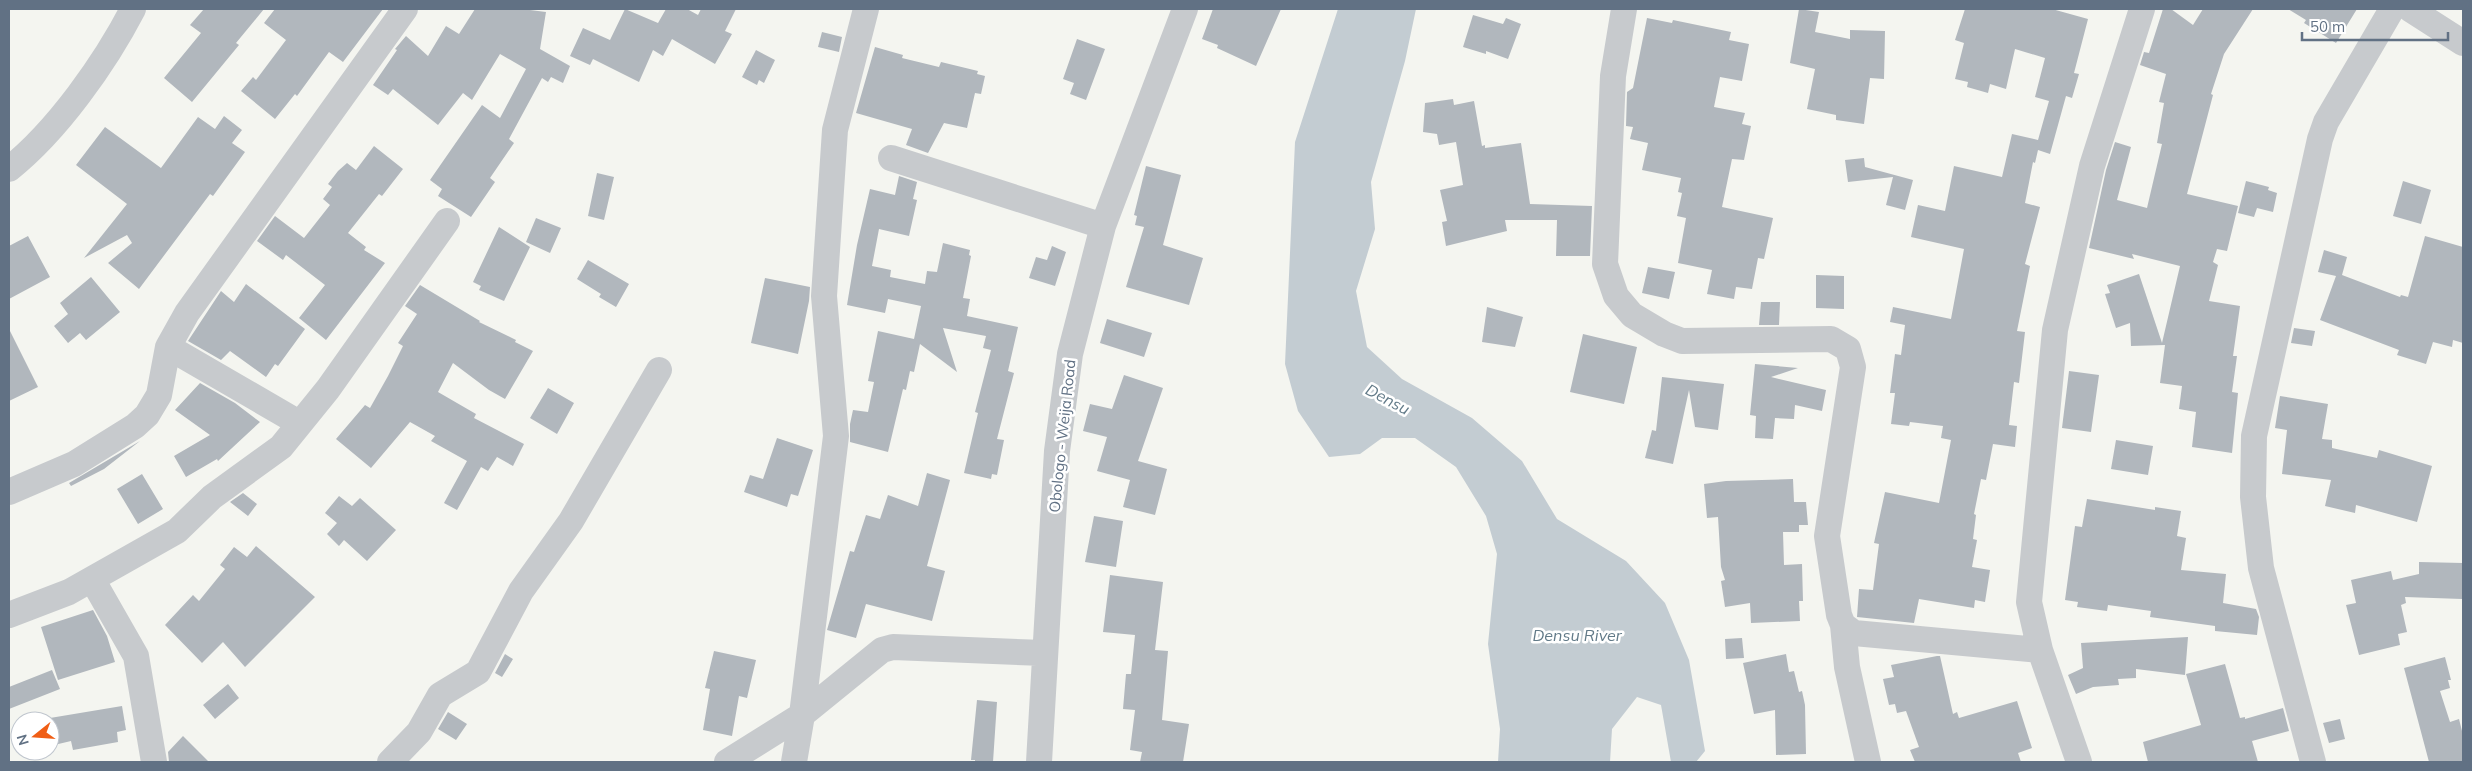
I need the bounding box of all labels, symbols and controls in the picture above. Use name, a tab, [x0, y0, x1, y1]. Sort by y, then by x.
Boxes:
scale bar	[2302, 10, 2448, 42]
text: 50 m	[2310, 17, 2345, 36]
street label: Obologo - Weija Road	[1045, 358, 1079, 514]
water label: Densu	[1362, 379, 1414, 419]
water label: Densu River	[1532, 625, 1623, 645]
north arrow	[10, 711, 60, 761]
text: N	[12, 732, 33, 747]

